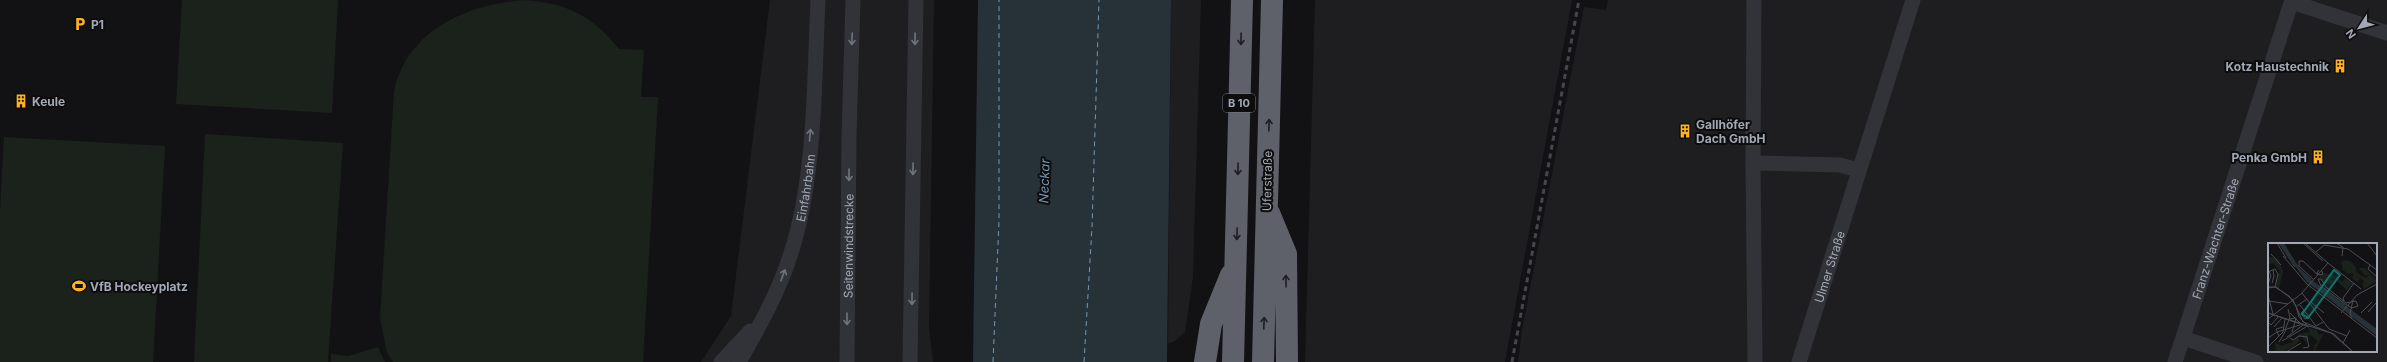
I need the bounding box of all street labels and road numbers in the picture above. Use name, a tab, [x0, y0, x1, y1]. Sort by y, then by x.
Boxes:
road number: B 10	[1223, 94, 1255, 112]
street label: Uferstraße	[1259, 151, 1275, 211]
street label: Einfahrbahn	[792, 153, 818, 223]
street label: Franz-Wachter-Straße	[2188, 176, 2242, 301]
street label: Seitenwindstrecke	[840, 194, 856, 298]
street label: Ulmer Straße	[1811, 229, 1847, 304]

